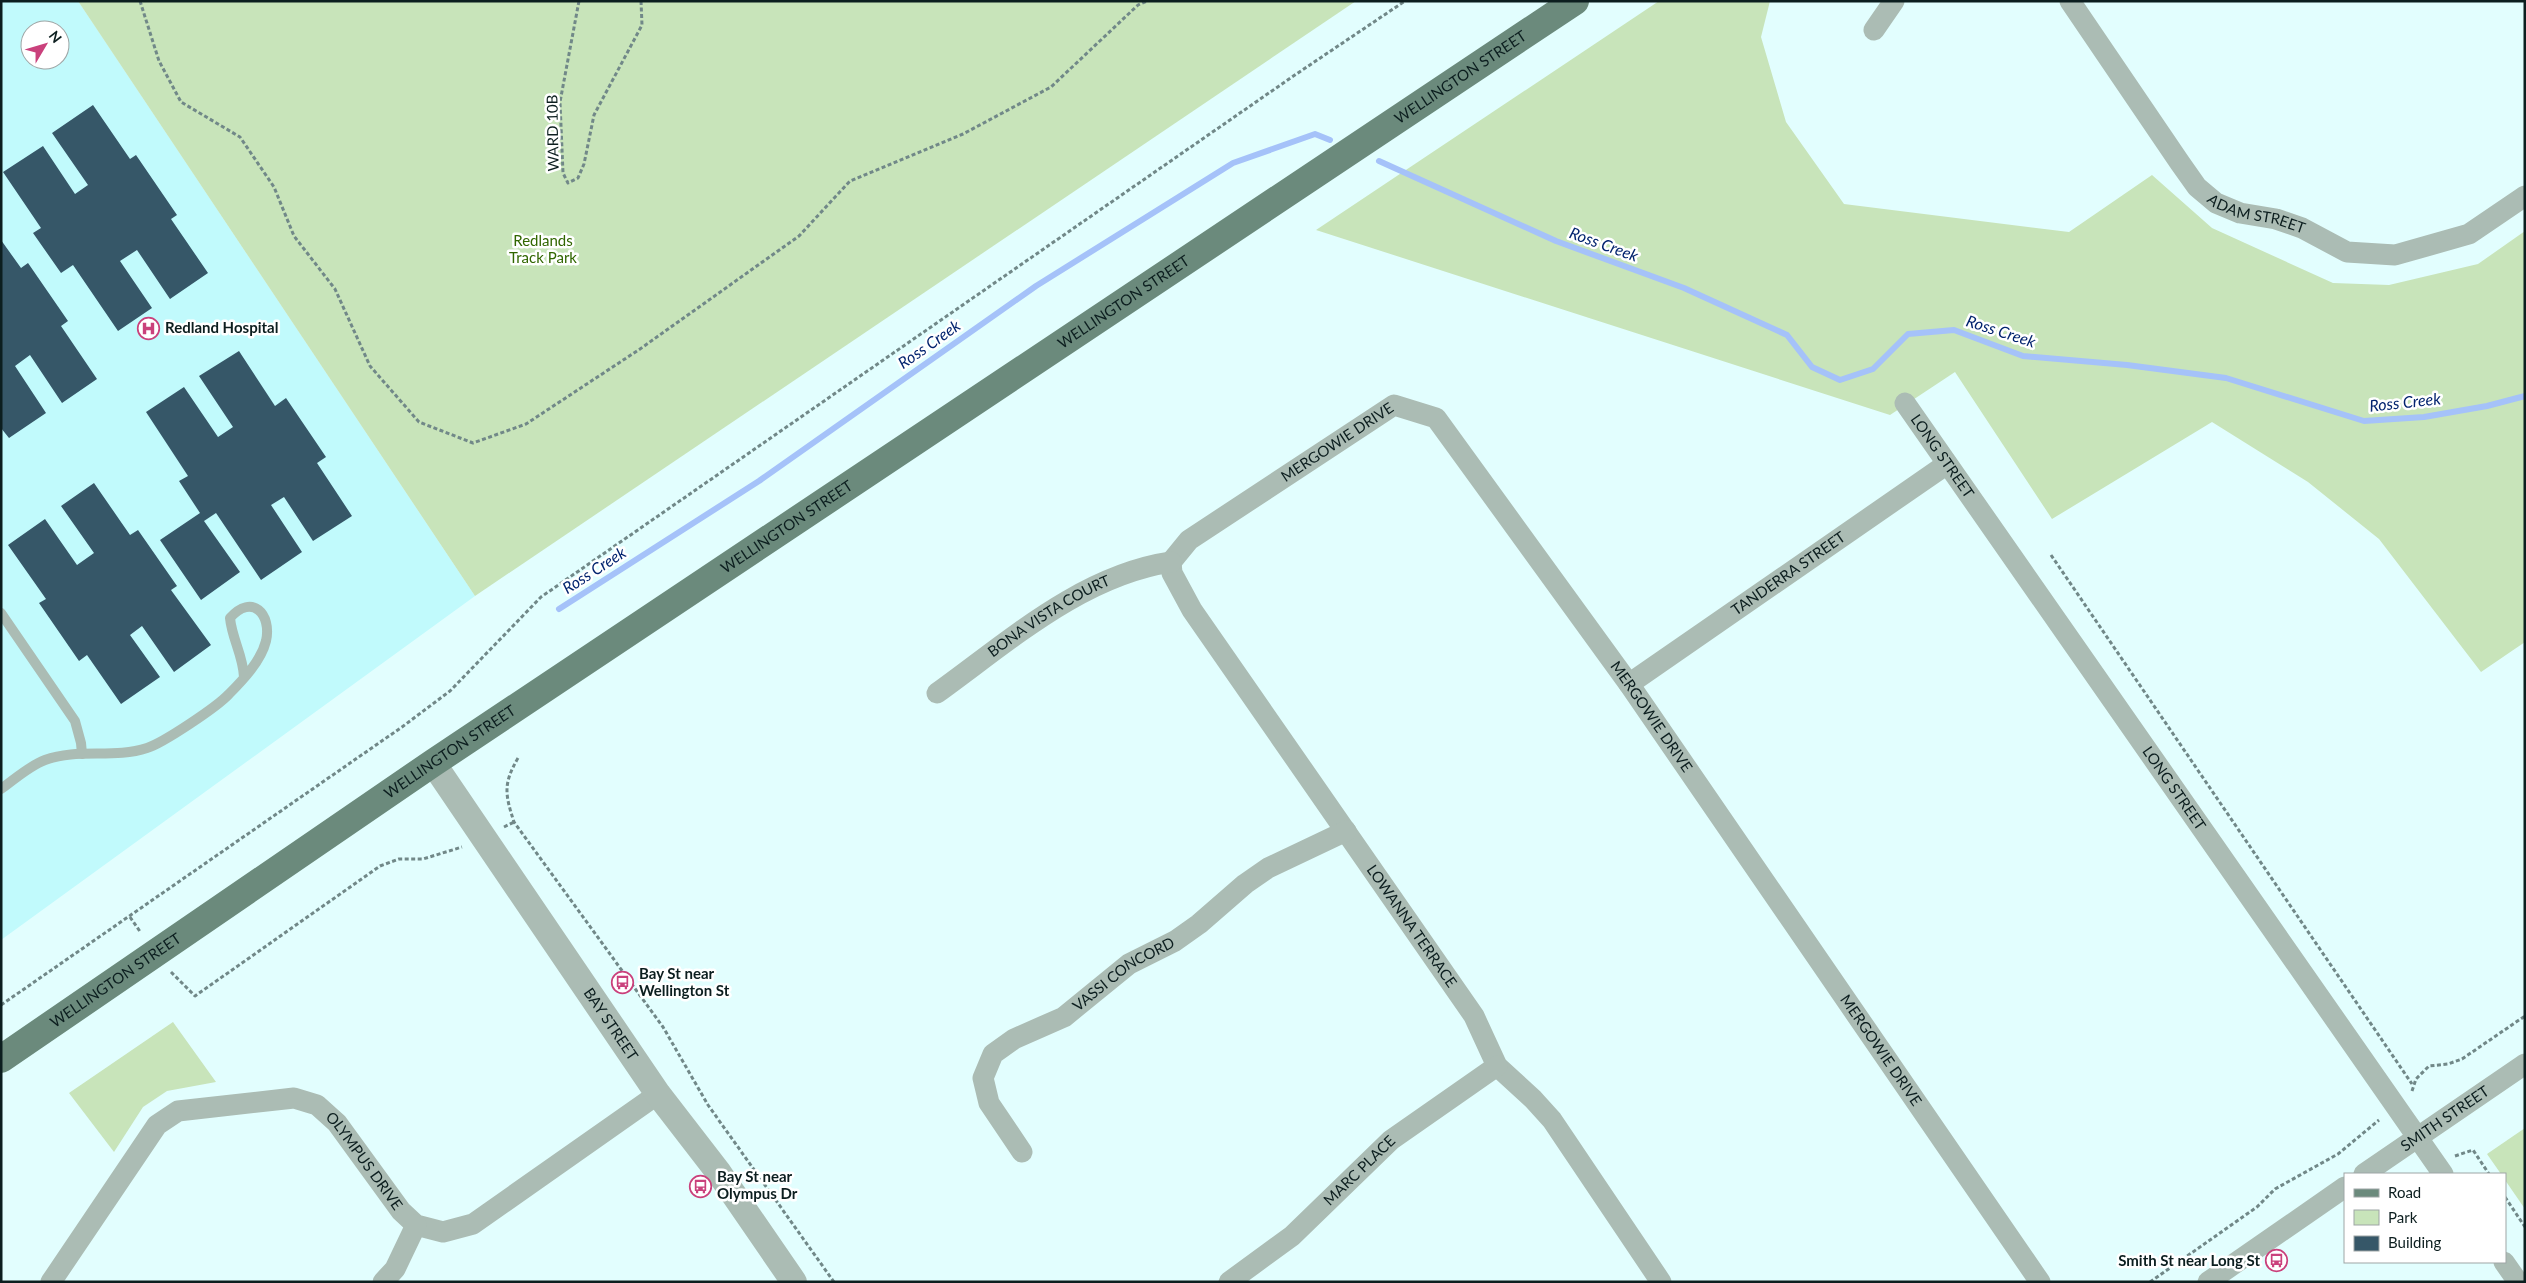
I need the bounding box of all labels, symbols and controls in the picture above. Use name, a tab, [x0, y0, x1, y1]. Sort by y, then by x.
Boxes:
north arrow	[20, 20, 70, 70]
street label: WELLINGTON STREET	[1391, 26, 1529, 127]
text: N	[46, 27, 66, 46]
street label: WARD 10B	[542, 94, 562, 172]
street label: ADAM STREET	[2204, 190, 2308, 237]
water label: Ross Creek	[1567, 222, 1641, 265]
park label: Redlands Track Park	[509, 231, 577, 266]
street label: WELLINGTON STREET	[1054, 251, 1193, 352]
water label: Ross Creek	[1964, 310, 2039, 351]
water label: Ross Creek	[894, 315, 964, 372]
hospital icon: Redland Hospital	[137, 316, 161, 340]
place label: Redland Hospital	[165, 318, 278, 336]
water label: Ross Creek	[2368, 388, 2442, 415]
street label: MERGOWIE DRIVE	[1277, 398, 1396, 485]
street label: LONG STREET	[1908, 410, 1979, 501]
street label: WELLINGTON STREET	[717, 476, 856, 576]
street label: TANDERRA STREET	[1728, 527, 1848, 618]
water label: Ross Creek	[559, 542, 629, 597]
street label: BONA VISTA COURT	[984, 571, 1112, 660]
street label: MERGOWIE DRIVE	[1607, 657, 1697, 775]
street label: WELLINGTON STREET	[380, 700, 519, 802]
street label: LONG STREET	[2139, 742, 2210, 833]
street label: LOWANNA TERRACE	[1364, 861, 1461, 990]
street label: WELLINGTON STREET	[46, 928, 184, 1031]
street label: VASSI CONCORD	[1068, 933, 1177, 1014]
place label: Bay St near Wellington St	[639, 964, 730, 999]
bus stop icon: Bay St near Wellington St	[611, 971, 635, 995]
street label: BAY STREET	[580, 984, 643, 1064]
street label: MERGOWIE DRIVE	[1837, 991, 1926, 1109]
street label: SMITH STREET	[2397, 1081, 2492, 1154]
street label: OLYMPUS DRIVE	[323, 1107, 407, 1213]
street label: MARC PLACE	[1319, 1131, 1398, 1209]
place label: Bay St near Olympus Dr	[717, 1167, 798, 1202]
legend	[2344, 1173, 2506, 1263]
bus stop icon: Bay St near Olympus Dr	[689, 1174, 713, 1198]
text: Road	[2388, 1183, 2421, 1201]
text: Park	[2388, 1208, 2418, 1226]
text: Building	[2388, 1233, 2441, 1251]
bus stop icon: Smith St near Long St	[2264, 1249, 2288, 1273]
place label: Smith St near Long St	[2118, 1251, 2260, 1269]

